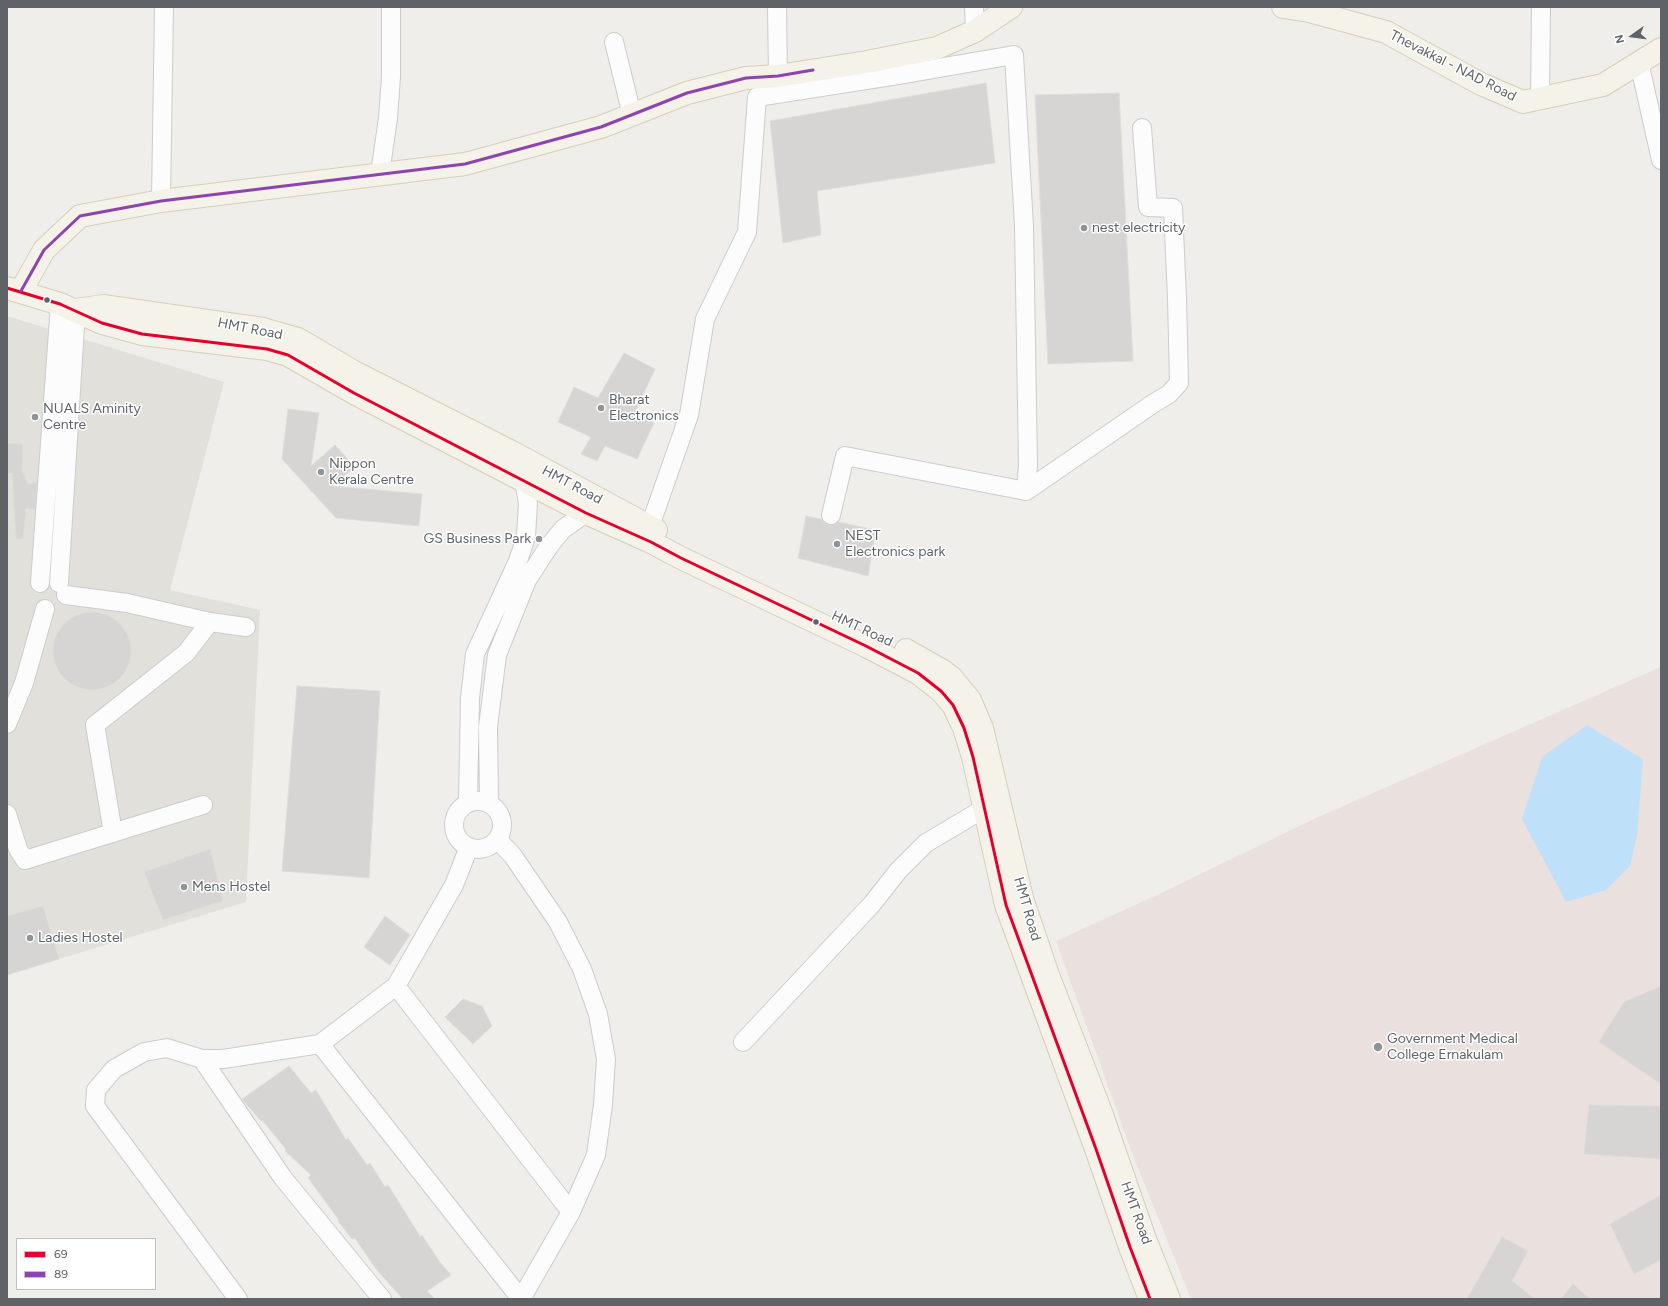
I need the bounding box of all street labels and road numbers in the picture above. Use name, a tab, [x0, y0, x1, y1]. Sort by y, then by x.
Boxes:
street label: Thevakkal - NAD Road	[1387, 27, 1519, 105]
street label: HMT Road	[216, 314, 284, 344]
street label: HMT Road	[539, 462, 605, 508]
street label: HMT Road	[829, 607, 895, 651]
street label: HMT Road	[1010, 875, 1044, 943]
street label: HMT Road	[1117, 1179, 1155, 1247]

